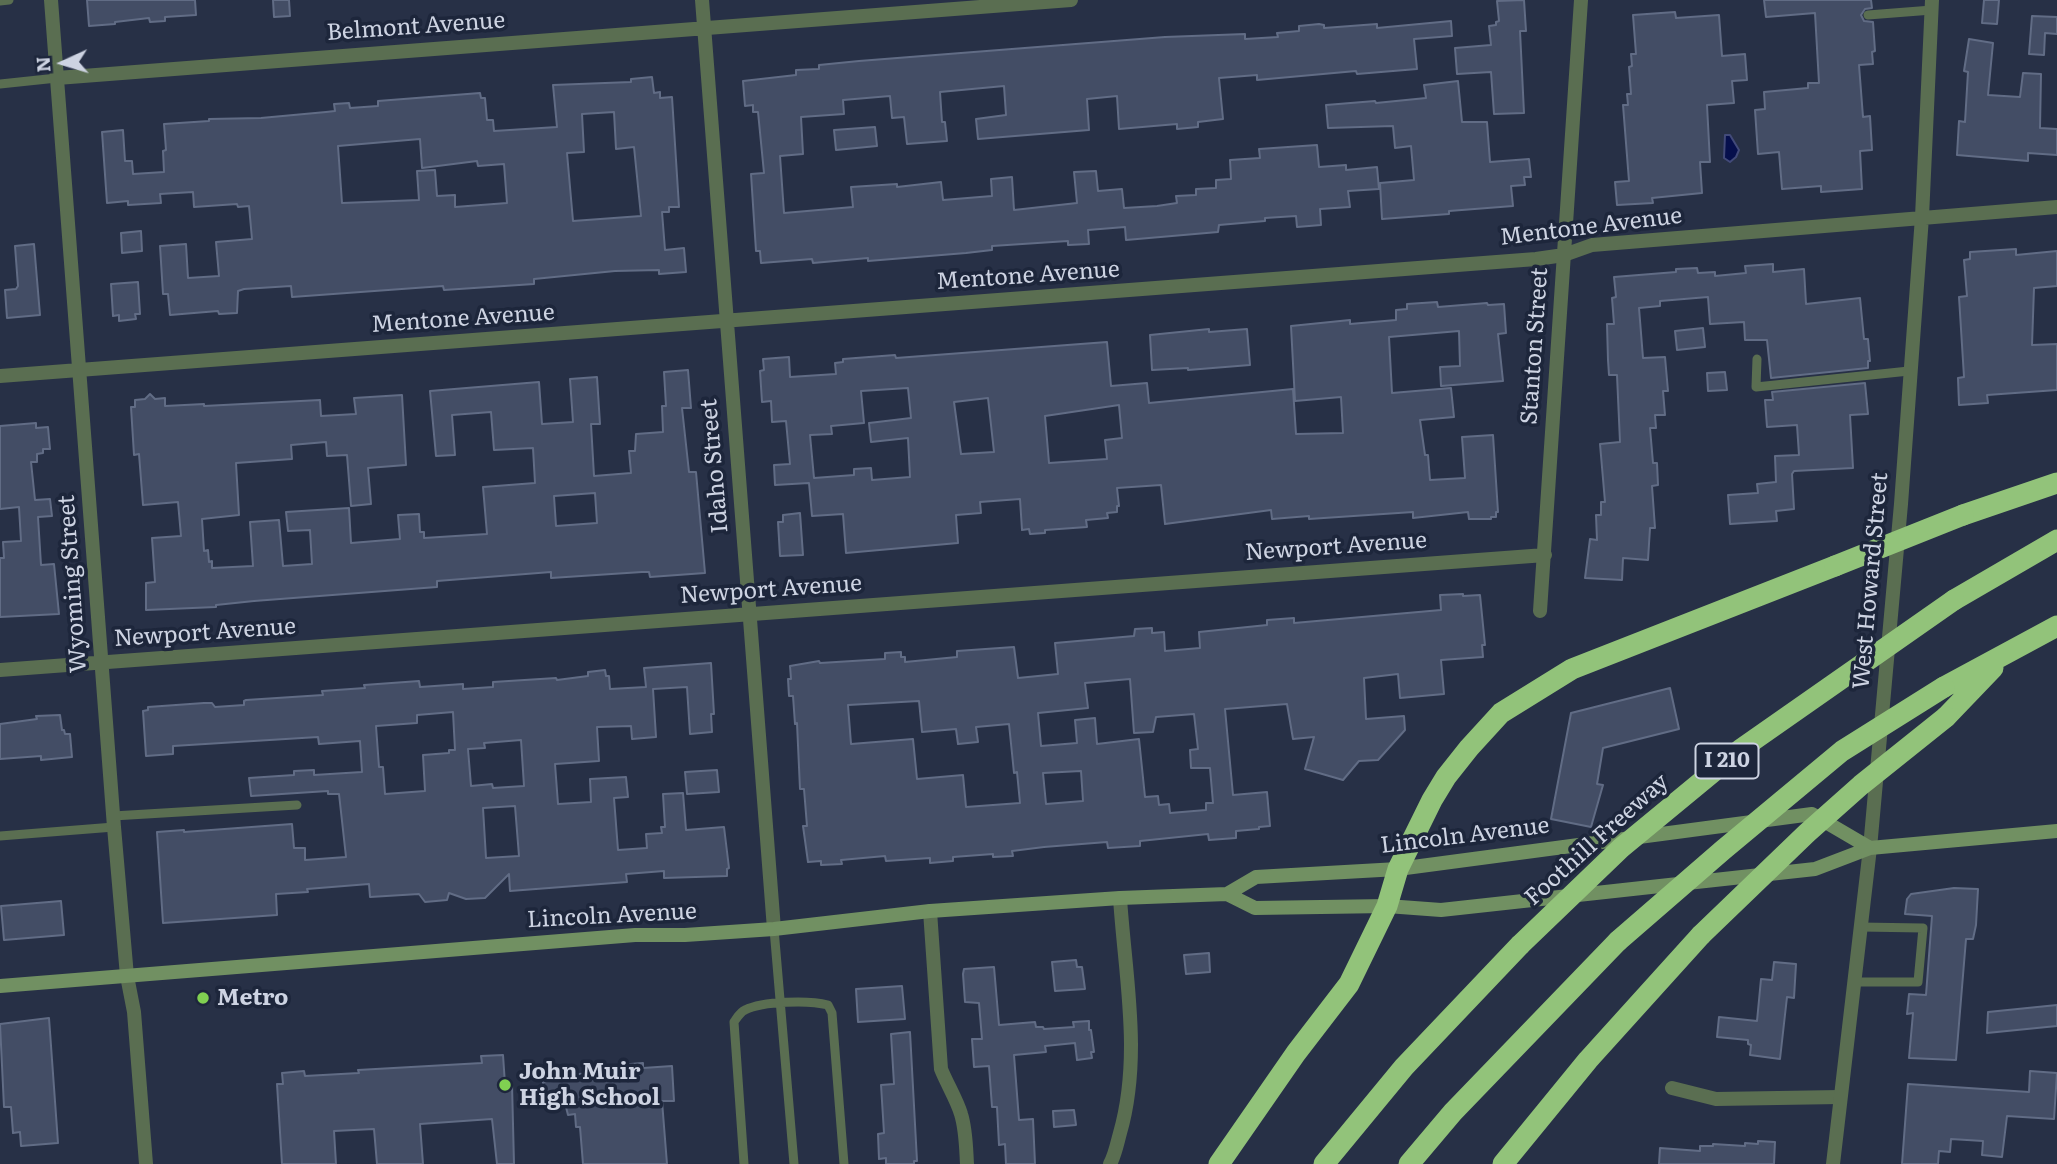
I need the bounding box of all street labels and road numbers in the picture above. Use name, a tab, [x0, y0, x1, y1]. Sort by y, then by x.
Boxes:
street label: Belmont Avenue	[326, 7, 506, 47]
street label: Mentone Avenue	[1498, 202, 1684, 252]
street label: Mentone Avenue	[935, 256, 1121, 296]
street label: Stanton Street	[1516, 267, 1554, 425]
street label: Mentone Avenue	[370, 299, 556, 339]
street label: Idaho Street	[695, 398, 735, 534]
street label: West Howard Street	[1848, 471, 1894, 691]
street label: Wyoming Street	[53, 494, 93, 674]
street label: Newport Avenue	[1244, 527, 1428, 567]
street label: Newport Avenue	[679, 570, 863, 610]
street label: Newport Avenue	[113, 613, 297, 653]
road number: I 210	[1696, 744, 1758, 778]
street label: Foothill Freeway	[1519, 768, 1675, 912]
street label: Lincoln Avenue	[1379, 812, 1551, 860]
street label: Lincoln Avenue	[526, 898, 698, 934]

